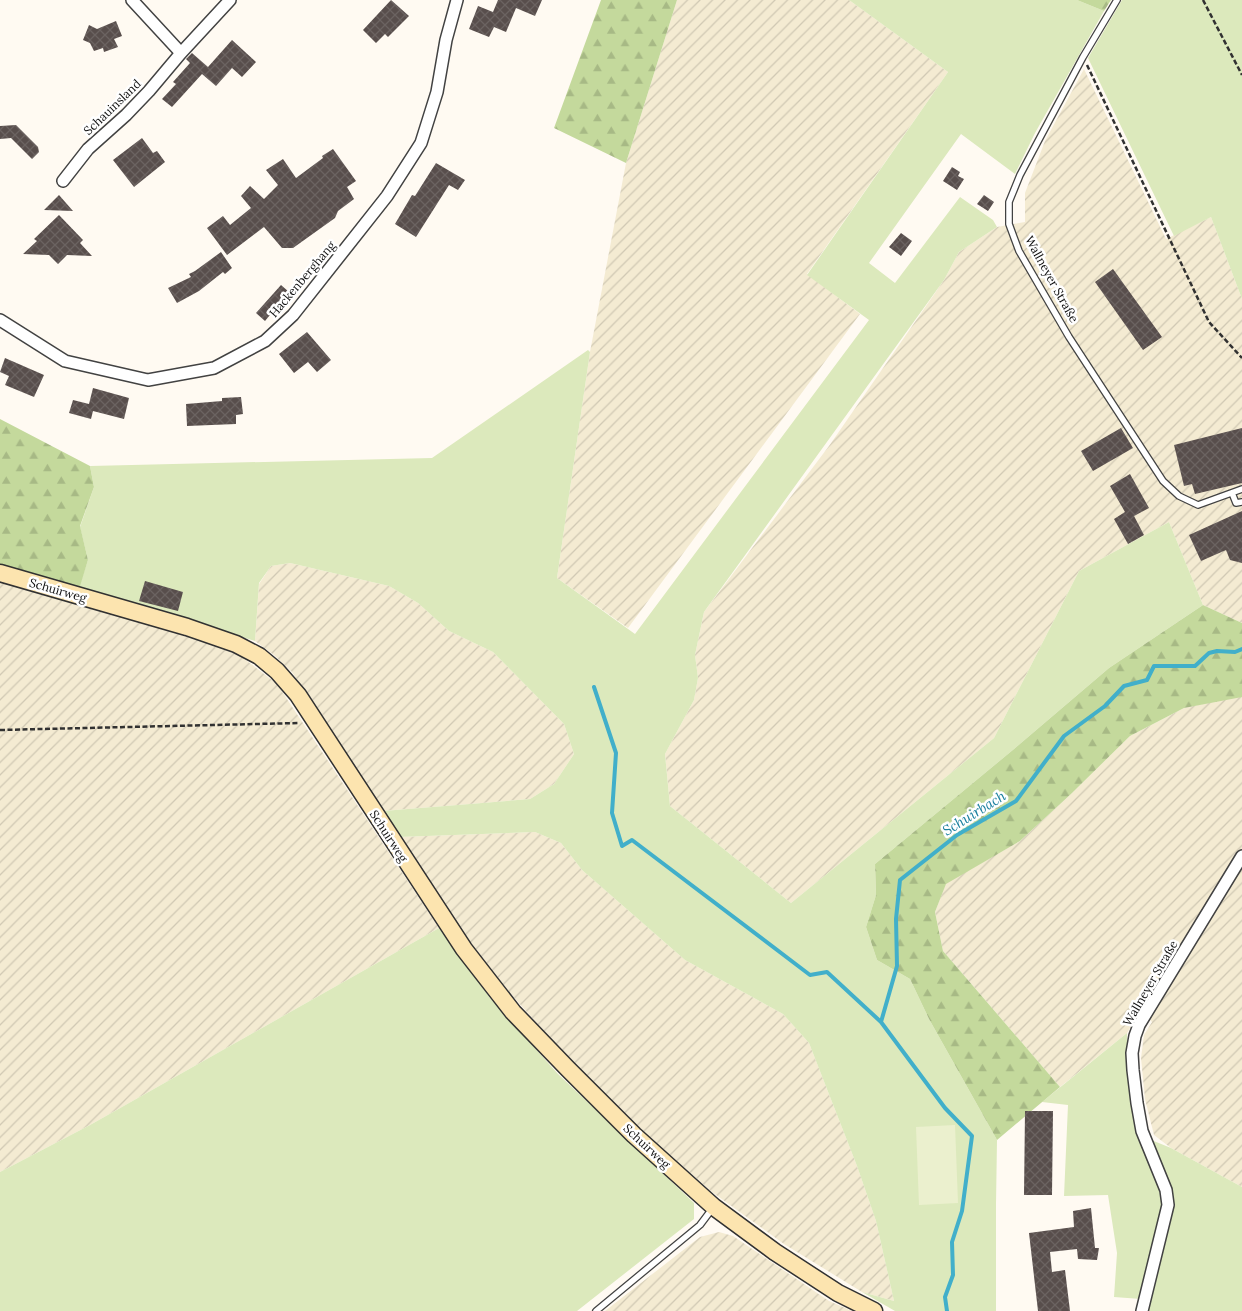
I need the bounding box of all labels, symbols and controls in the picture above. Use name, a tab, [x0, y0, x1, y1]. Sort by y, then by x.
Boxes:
street label: Schauinsland	[80, 76, 144, 138]
street label: Wallneyer Straße	[1022, 233, 1082, 325]
street label: Hackenberghang	[266, 238, 338, 320]
street label: Schuirweg	[28, 575, 89, 605]
water label: Schuirbach	[939, 787, 1009, 839]
street label: Schuirweg	[367, 807, 411, 865]
street label: Wallneyer Straße	[1119, 937, 1181, 1028]
street label: Schuirweg	[620, 1120, 674, 1172]

